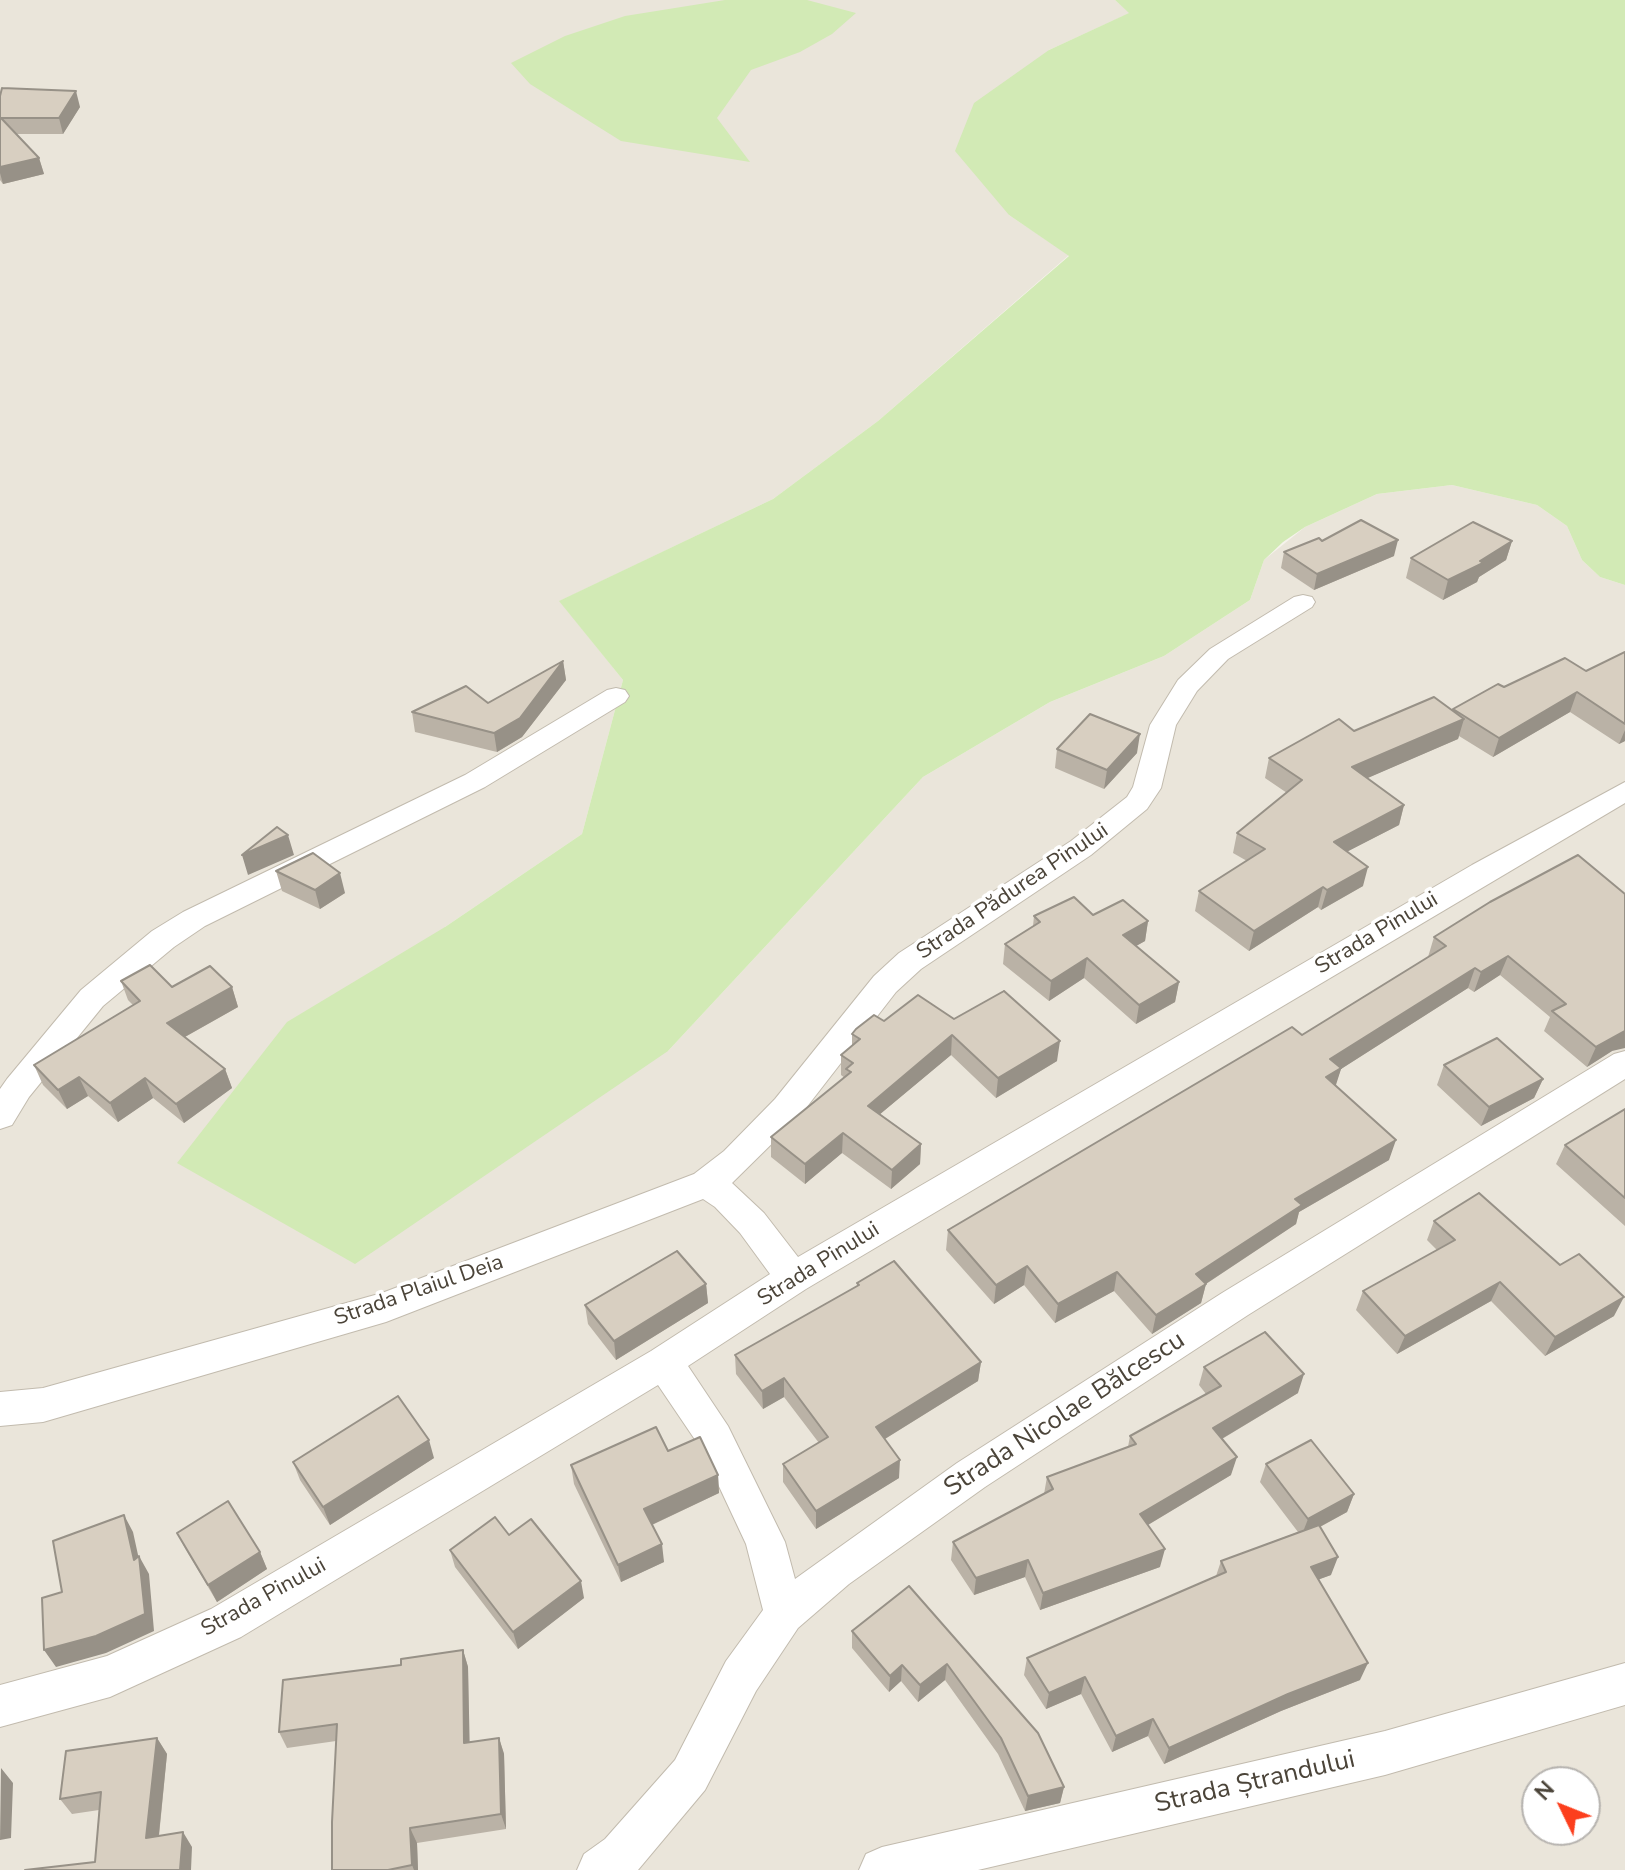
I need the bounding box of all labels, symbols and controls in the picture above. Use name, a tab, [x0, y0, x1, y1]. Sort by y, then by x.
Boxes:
street label: Strada Pădurea Pinului	[912, 818, 1114, 966]
street label: Strada Pinului	[1311, 887, 1443, 981]
street label: Strada Pinului	[753, 1217, 885, 1313]
street label: Strada Plaiul Deia	[331, 1250, 507, 1332]
street label: Strada Nicolae Bălcescu	[939, 1325, 1191, 1505]
street label: Strada Pinului	[197, 1553, 331, 1643]
street label: Strada Ștrandului	[1152, 1745, 1358, 1821]
north arrow	[1521, 1766, 1601, 1846]
text: N	[1528, 1775, 1561, 1807]

